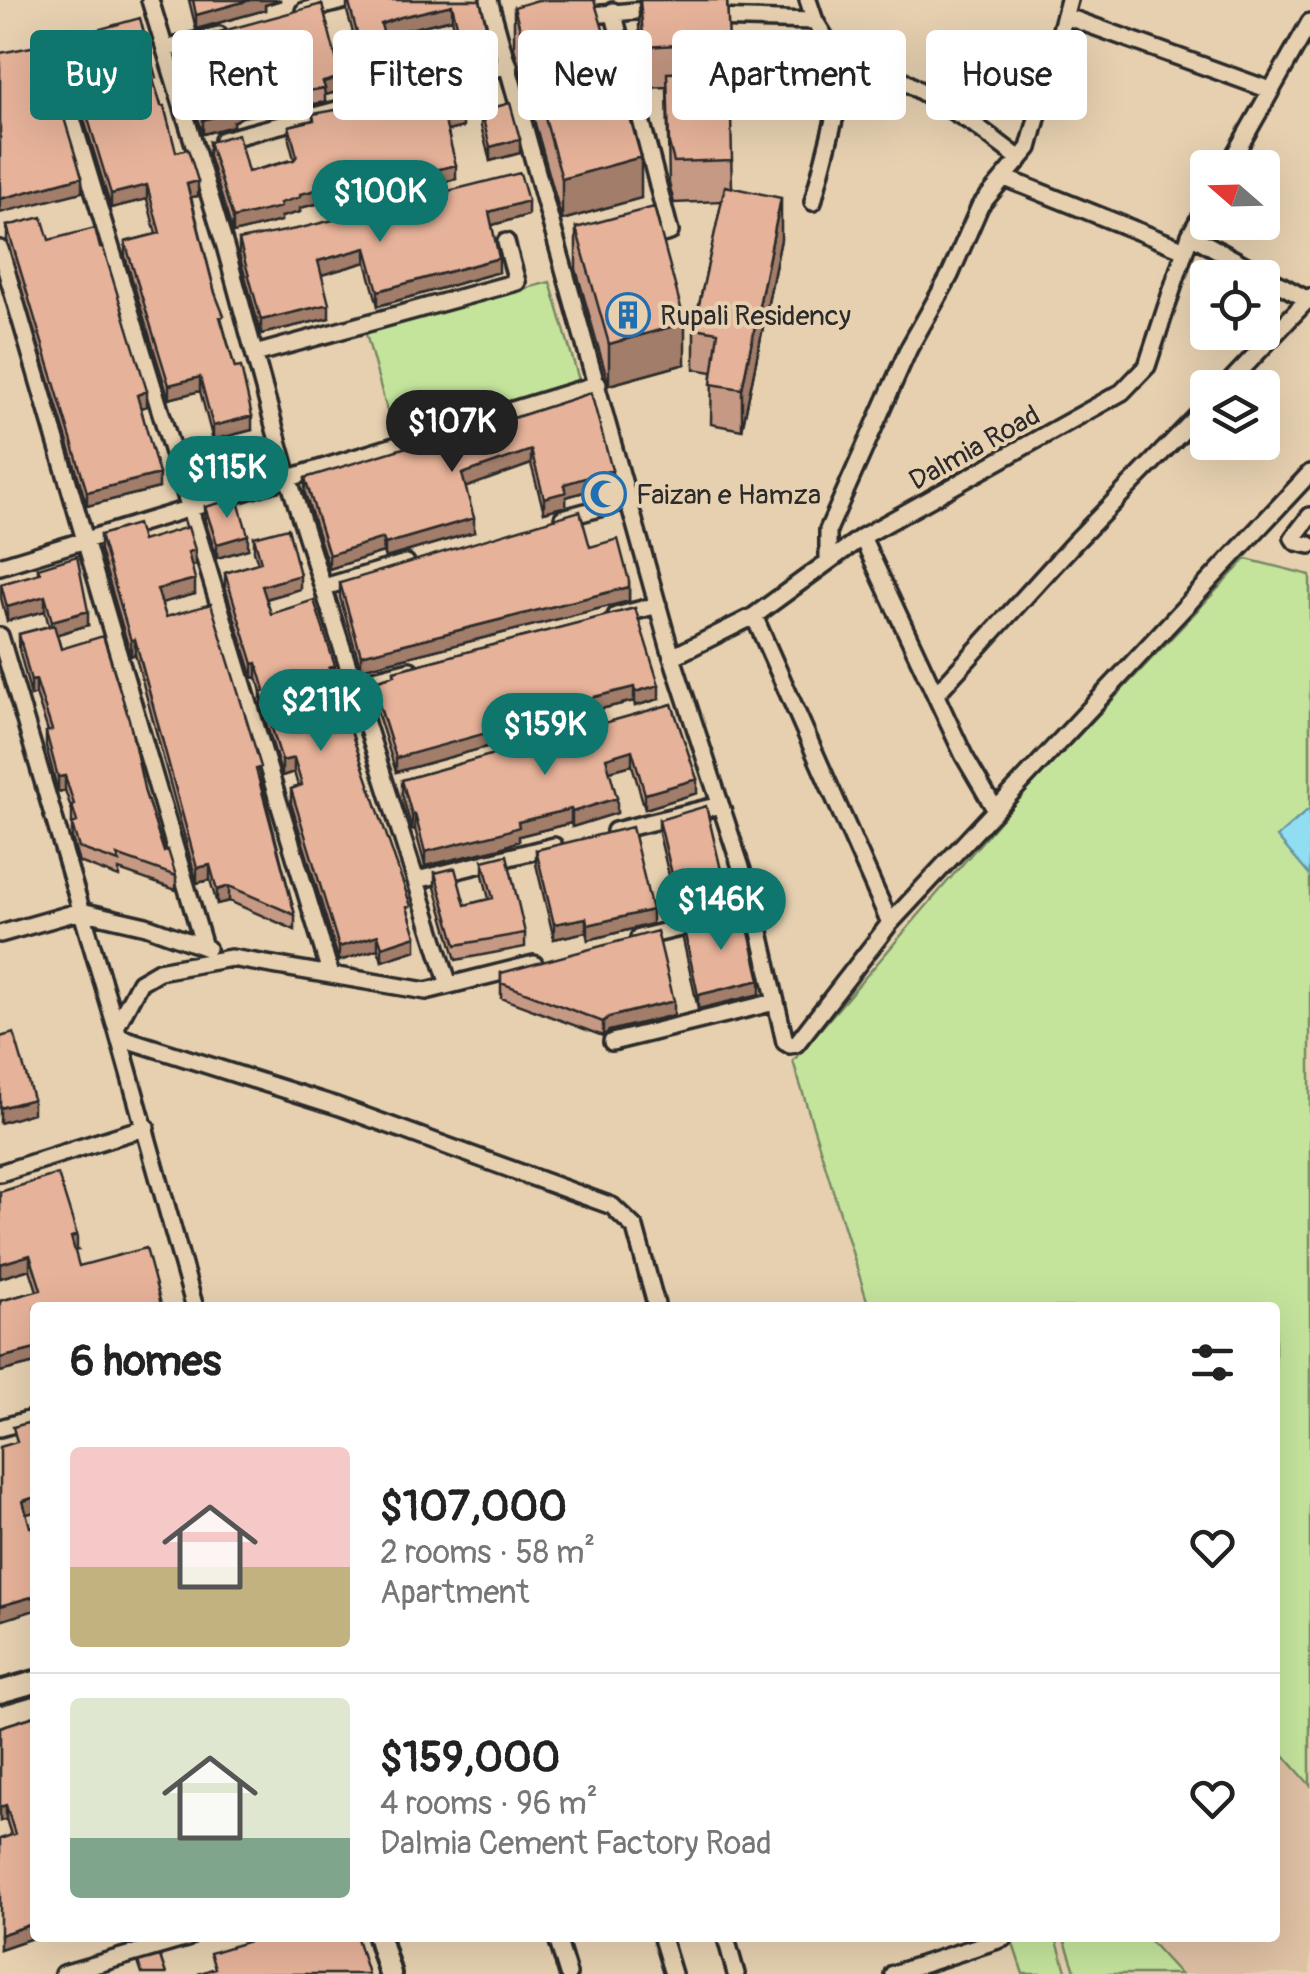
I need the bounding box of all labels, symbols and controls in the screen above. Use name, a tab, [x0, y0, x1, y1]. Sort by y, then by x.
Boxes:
chip: Buy	[30, 30, 152, 120]
chip: Rent	[172, 30, 313, 120]
chip: Filters	[333, 30, 498, 120]
chip: New	[518, 30, 652, 120]
chip: Apartment	[672, 30, 906, 120]
chip: House	[926, 30, 1087, 120]
north arrow	[1190, 150, 1280, 240]
map controls	[1190, 150, 1280, 460]
pin: $100K	[310, 160, 450, 245]
text: $100K	[334, 172, 426, 212]
button: locate	[1190, 260, 1280, 350]
building icon: Rupali Residency	[605, 292, 651, 338]
place label: Rupali Residency	[660, 299, 851, 334]
button: layers	[1190, 370, 1280, 460]
pin: $107K	[382, 390, 522, 475]
street label: Dalmia Road	[903, 398, 1046, 499]
text: $107K	[408, 402, 496, 442]
pin: $115K	[157, 436, 297, 521]
text: $115K	[187, 448, 267, 488]
mosque icon: Faizan e Hamza	[581, 471, 627, 517]
place label: Faizan e Hamza	[636, 478, 821, 513]
pin: $211K	[251, 669, 391, 754]
text: $211K	[281, 681, 361, 721]
pin: $159K	[475, 693, 615, 778]
text: $159K	[504, 705, 586, 745]
pin: $146K	[651, 868, 791, 953]
text: $146K	[678, 880, 764, 920]
icon: filters	[1185, 1335, 1240, 1390]
text: 6 homes	[70, 1336, 221, 1388]
text: $107,000	[380, 1481, 567, 1533]
icon: home	[150, 1487, 270, 1607]
icon: heart	[1185, 1520, 1240, 1575]
text: 2 rooms · 58 m²	[380, 1533, 595, 1573]
text: Apartment	[380, 1573, 529, 1613]
text: $159,000	[380, 1732, 560, 1784]
icon: home	[150, 1738, 270, 1858]
icon: heart	[1185, 1771, 1240, 1826]
text: 4 rooms · 96 m²	[380, 1784, 598, 1824]
text: Dalmia Cement Factory Road	[380, 1824, 772, 1864]

